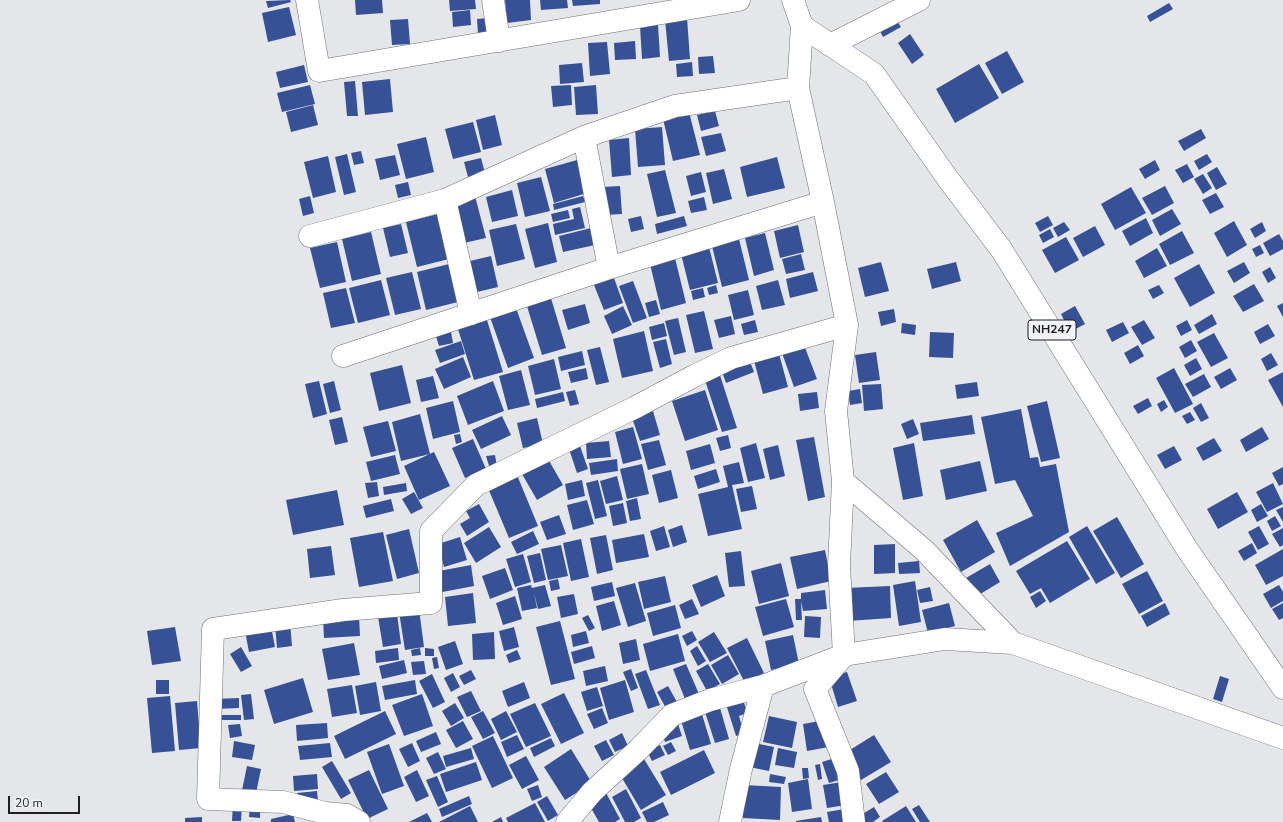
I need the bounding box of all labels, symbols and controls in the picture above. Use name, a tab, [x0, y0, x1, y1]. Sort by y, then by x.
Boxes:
road number: NH247	[1028, 320, 1076, 340]
scale bar	[10, 788, 82, 814]
text: 20 m	[15, 795, 43, 811]

